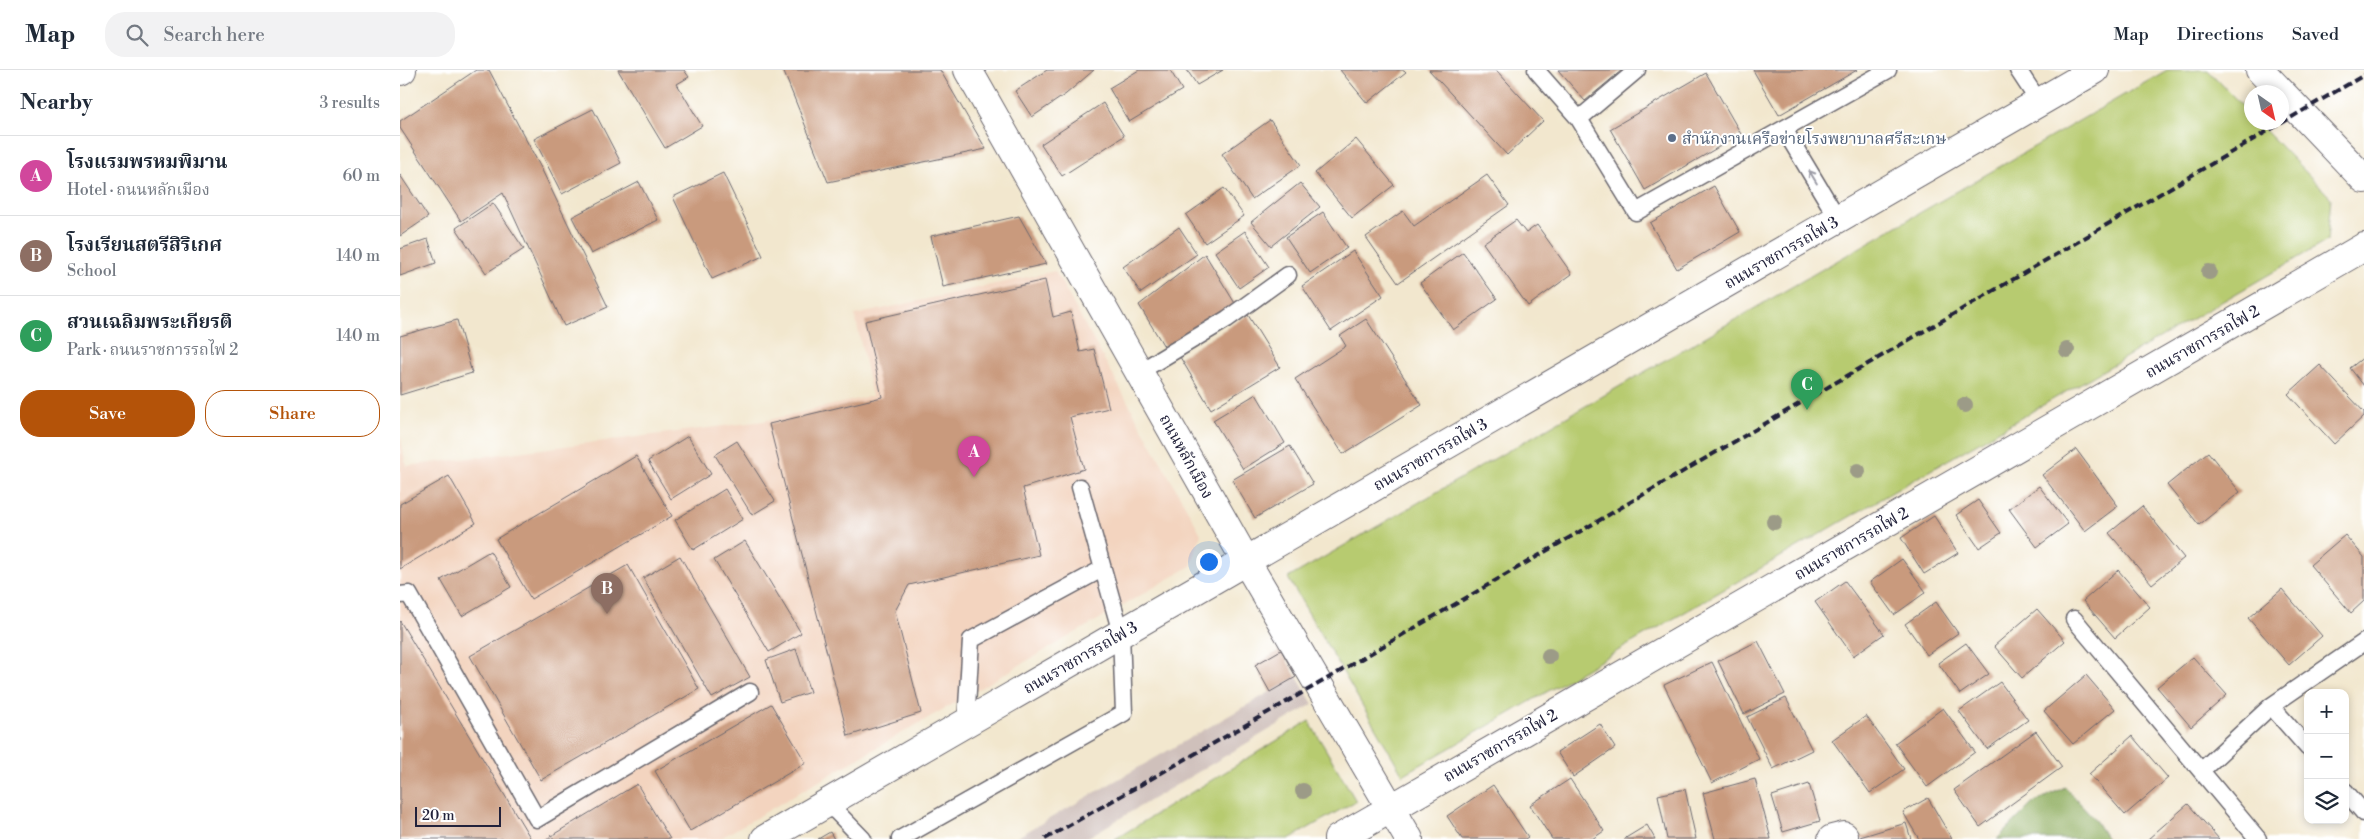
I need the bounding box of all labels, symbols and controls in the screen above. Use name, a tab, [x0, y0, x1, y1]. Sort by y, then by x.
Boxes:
search box	[105, 12, 455, 57]
text: Map	[25, 20, 75, 50]
icon: search	[123, 21, 151, 49]
text: Search here	[163, 23, 265, 47]
text: Map	[2113, 23, 2149, 46]
text: Directions	[2177, 23, 2264, 46]
text: Saved	[2292, 23, 2339, 46]
north arrow	[2244, 85, 2289, 130]
text: Nearby	[20, 90, 93, 116]
text: 3 results	[319, 93, 380, 113]
place label: สำนักงานเครือข่ายโรงพยาบาลศรีสะเกษ	[1682, 128, 1946, 149]
marker: สำนักงานเครือข่ายโรงพยาบาลศรีสะเกษ	[1666, 132, 1678, 144]
text: โรงแรมพรหมพิมาน	[67, 150, 228, 174]
text: A	[30, 166, 42, 186]
text: 60 m	[342, 166, 380, 186]
one-way arrow	[1807, 170, 1817, 184]
text: Hotel · ถนนหลักเมือง	[67, 180, 210, 200]
street label: ถนนราชการรถไฟ 3	[1720, 211, 1842, 294]
text: โรงเรียนสตรีสิริเกศ	[67, 233, 222, 257]
text: B	[30, 246, 42, 266]
text: 140 m	[336, 246, 380, 266]
text: School	[67, 261, 116, 281]
street label: ถนนราชการรถไฟ 2	[2141, 300, 2263, 383]
text: สวนเฉลิมพระเกียรติ	[67, 310, 232, 334]
text: C	[30, 326, 42, 346]
text: 140 m	[336, 326, 380, 346]
text: Park · ถนนราชการรถไฟ 2	[67, 340, 238, 360]
pin: C	[1791, 369, 1823, 410]
button: Save	[20, 390, 195, 437]
button: Share	[205, 390, 380, 437]
street label: ถนนหลักเมือง	[1155, 411, 1218, 502]
street label: ถนนราชการรถไฟ 3	[1369, 413, 1491, 496]
pin: A	[958, 436, 990, 477]
street label: ถนนราชการรถไฟ 2	[1790, 502, 1912, 585]
your location	[1196, 549, 1222, 575]
pin: B	[591, 573, 623, 614]
street label: ถนนราชการรถไฟ 3	[1019, 616, 1141, 699]
map controls	[2304, 689, 2349, 824]
button: +	[2304, 689, 2349, 734]
street label: ถนนราชการรถไฟ 2	[1439, 704, 1561, 787]
button: −	[2304, 734, 2349, 779]
button: layers	[2304, 779, 2349, 824]
scale bar	[415, 804, 501, 827]
text: 20 m	[422, 807, 454, 825]

